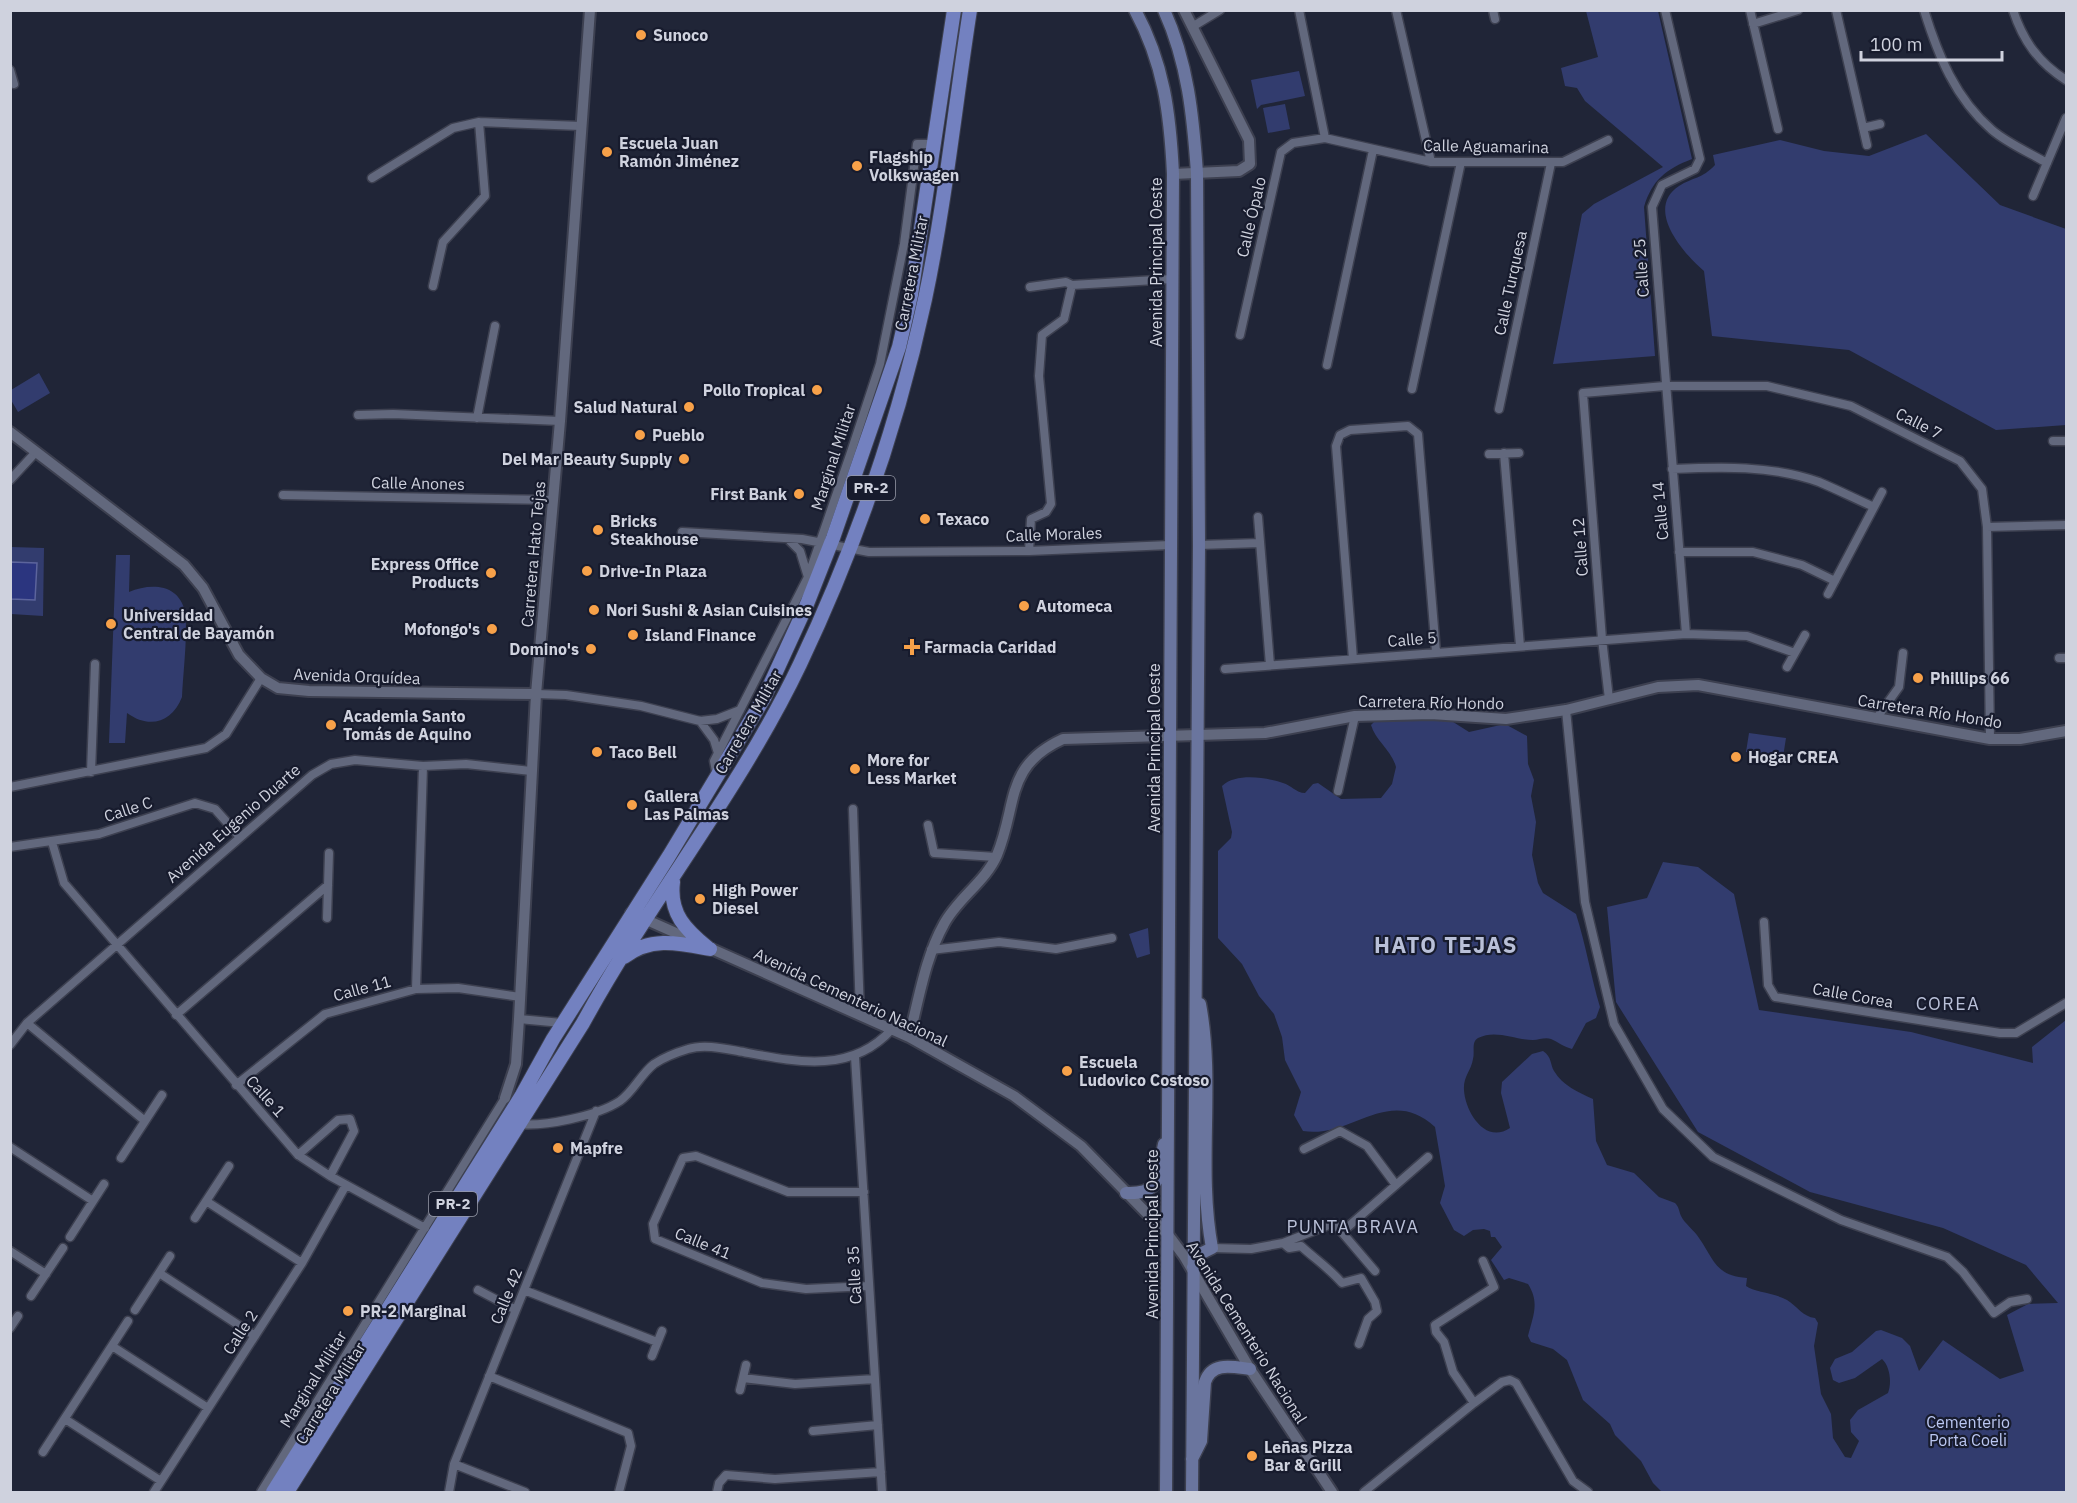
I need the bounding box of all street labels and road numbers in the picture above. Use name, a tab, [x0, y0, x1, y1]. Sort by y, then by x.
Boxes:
street label: Calle Aguamarina	[1423, 135, 1550, 157]
street label: Calle Ópalo	[1231, 174, 1270, 259]
street label: Avenida Principal Oeste	[1146, 177, 1166, 347]
street label: Carretera Militar	[890, 214, 932, 332]
street label: Calle Turquesa	[1489, 228, 1531, 337]
street label: Calle 25	[1629, 238, 1653, 298]
street label: Marginal Militar	[806, 401, 860, 513]
street label: Calle 7	[1893, 403, 1945, 443]
street label: Calle Anones	[371, 472, 465, 494]
road number: PR-2	[847, 476, 895, 500]
street label: Carretera Hato Tejas	[517, 480, 549, 628]
street label: Calle 14	[1647, 481, 1673, 541]
street label: Calle 12	[1568, 517, 1592, 577]
street label: Calle Morales	[1005, 522, 1103, 546]
street label: Calle 5	[1387, 627, 1437, 651]
street label: Avenida Principal Oeste	[1144, 663, 1164, 833]
street label: Avenida Orquídea	[293, 664, 421, 688]
street label: Carretera Militar	[710, 666, 786, 778]
street label: Carretera Río Hondo	[1856, 690, 2004, 732]
street label: Carretera Río Hondo	[1358, 691, 1504, 713]
street label: Avenida Eugenio Duarte	[162, 759, 304, 887]
street label: Calle C	[101, 792, 155, 826]
street label: Avenida Cementerio Nacional	[751, 943, 951, 1051]
street label: Calle 11	[331, 971, 393, 1005]
street label: Calle Corea	[1811, 978, 1895, 1012]
street label: Calle 1	[242, 1071, 290, 1121]
street label: Avenida Principal Oeste	[1142, 1149, 1162, 1319]
road number: PR-2	[429, 1192, 477, 1216]
street label: Calle 41	[672, 1223, 734, 1263]
street label: Avenida Cementerio Nacional	[1182, 1237, 1312, 1427]
street label: Calle 35	[842, 1245, 866, 1305]
street label: Calle 42	[486, 1265, 526, 1327]
street label: Calle 2	[218, 1306, 262, 1358]
street label: Marginal Militar	[275, 1327, 351, 1431]
street label: Carretera Militar	[291, 1338, 369, 1448]

